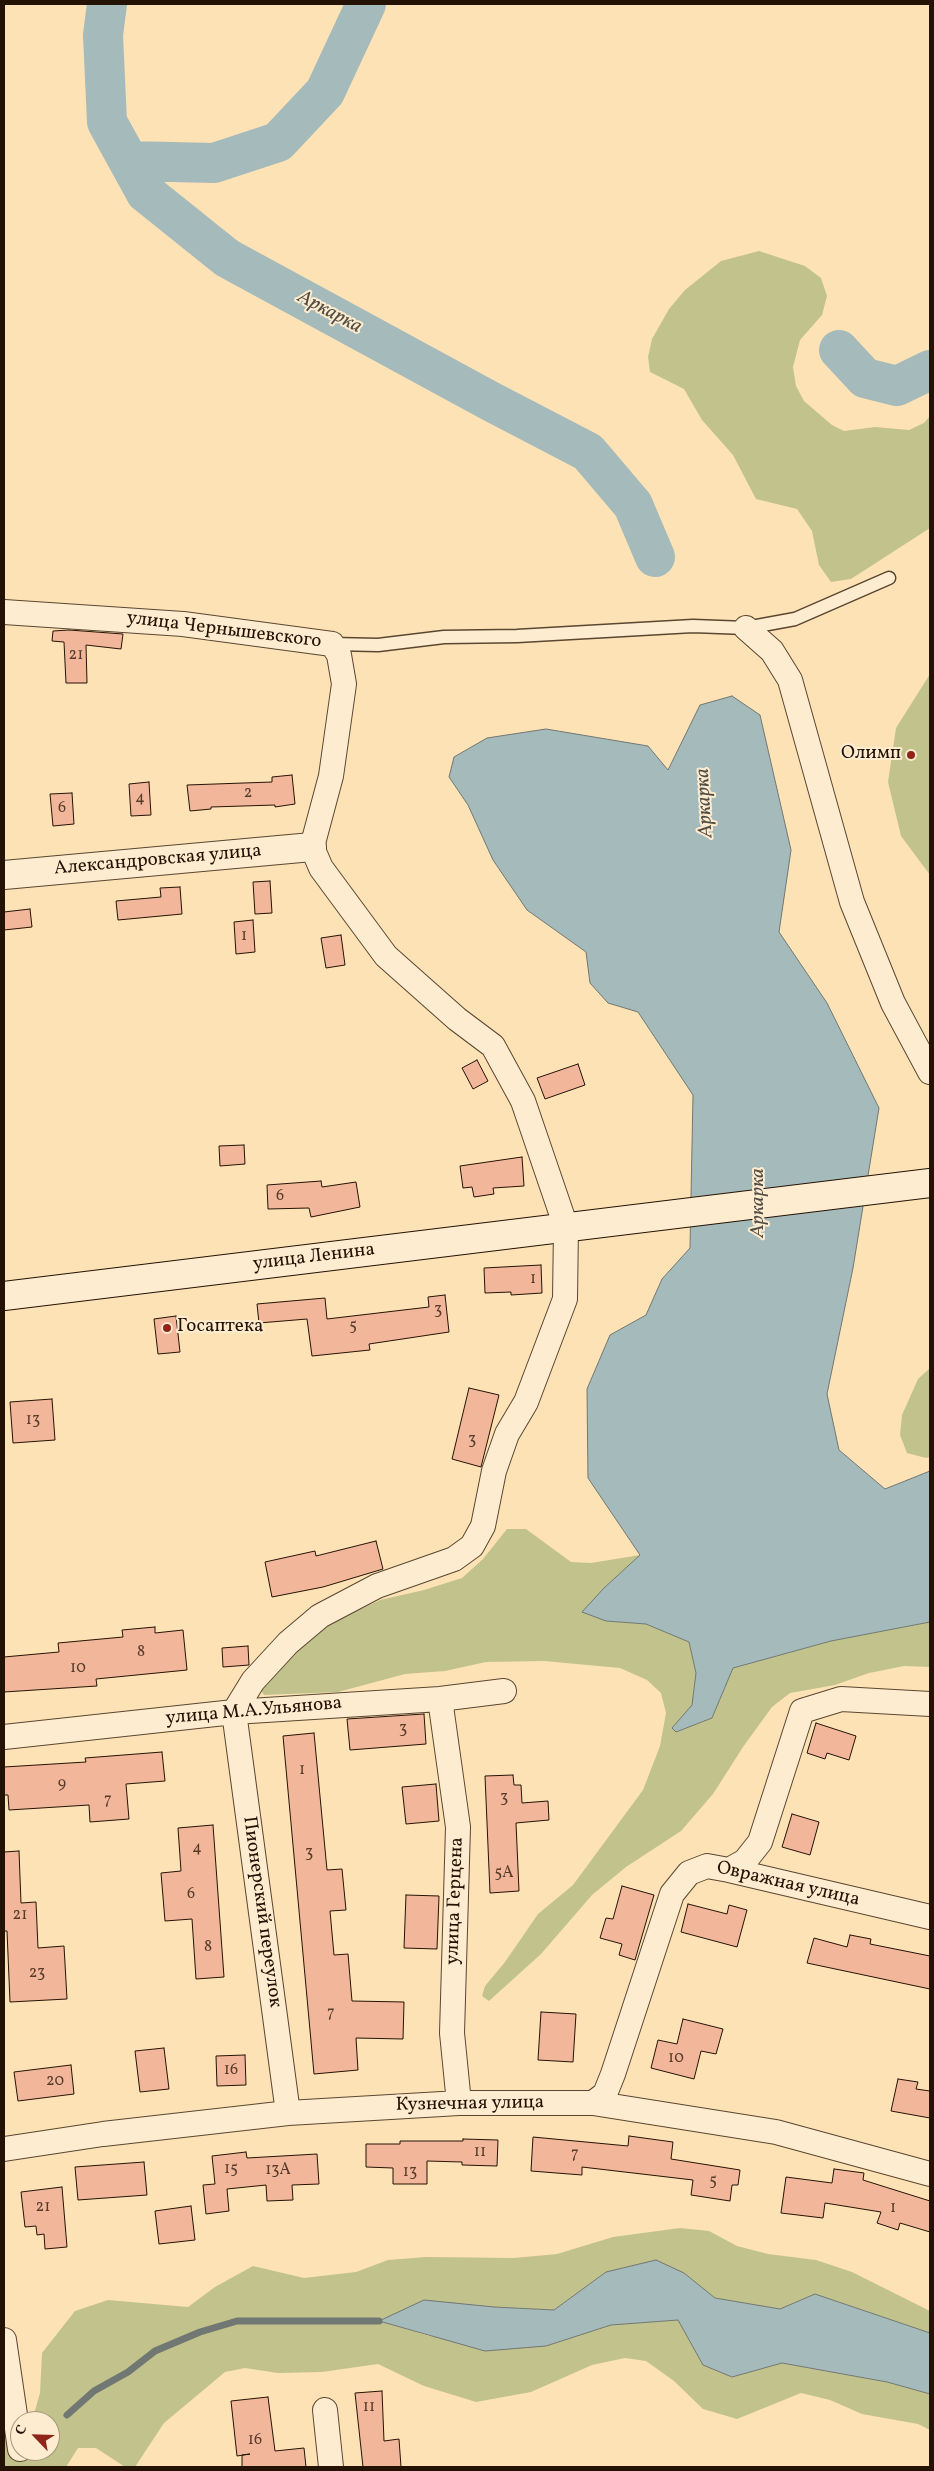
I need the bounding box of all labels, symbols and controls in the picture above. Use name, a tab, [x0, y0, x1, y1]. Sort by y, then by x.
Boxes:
water label: Аркарка	[293, 286, 365, 340]
street label: улица Чернышевского	[125, 608, 323, 654]
house number: 21	[69, 646, 83, 666]
place label: Олимп	[841, 744, 901, 766]
marker: Олимп	[905, 749, 917, 761]
water label: Аркарка	[692, 768, 720, 838]
house number: 2	[244, 784, 252, 804]
house number: 4	[135, 789, 145, 809]
house number: 6	[58, 799, 66, 819]
street label: Александровская улица	[53, 841, 263, 881]
house number: 1	[241, 927, 247, 947]
water label: Аркарка	[747, 1168, 771, 1238]
house number: 6	[276, 1187, 284, 1207]
street label: улица Ленина	[252, 1239, 376, 1277]
house number: 1	[530, 1270, 536, 1290]
house number: 3	[434, 1301, 442, 1321]
place label: Госаптека	[177, 1317, 263, 1339]
house number: 5	[349, 1317, 357, 1337]
marker: Госаптека	[161, 1322, 173, 1334]
house number: 13	[26, 1411, 40, 1431]
house number: 3	[468, 1431, 476, 1451]
house number: 8	[137, 1643, 145, 1663]
house number: 10	[70, 1659, 86, 1679]
street label: улица М.А.Ульянова	[165, 1693, 343, 1731]
house number: 3	[399, 1720, 407, 1740]
house number: 1	[299, 1761, 305, 1781]
house number: 9	[58, 1775, 66, 1795]
house number: 3	[500, 1789, 508, 1809]
house number: 7	[104, 1791, 112, 1811]
street label: Пионерский переулок	[236, 1815, 286, 2009]
street label: улица Герцена	[442, 1837, 470, 1965]
house number: 4	[192, 1839, 202, 1859]
house number: 3	[305, 1844, 313, 1864]
street label: Овражная улица	[714, 1857, 862, 1913]
house number: 5А	[495, 1864, 513, 1884]
house number: 6	[187, 1885, 195, 1905]
house number: 21	[13, 1906, 27, 1926]
house number: 8	[204, 1938, 212, 1958]
house number: 23	[29, 1964, 45, 1984]
house number: 7	[327, 2004, 335, 2024]
house number: 10	[668, 2049, 684, 2069]
house number: 16	[224, 2061, 238, 2081]
house number: 20	[46, 2072, 64, 2092]
street label: Кузнечная улица	[396, 2092, 544, 2118]
house number: 11	[474, 2143, 486, 2163]
house number: 7	[571, 2145, 579, 2165]
house number: 15	[224, 2160, 238, 2180]
house number: 13А	[265, 2161, 291, 2181]
house number: 13	[403, 2163, 417, 2183]
house number: 5	[709, 2172, 717, 2192]
house number: 21	[36, 2198, 50, 2218]
house number: 1	[890, 2199, 896, 2219]
house number: 11	[363, 2398, 375, 2418]
north arrow	[10, 2411, 60, 2461]
text: С	[11, 2422, 32, 2438]
house number: 16	[248, 2431, 262, 2451]

